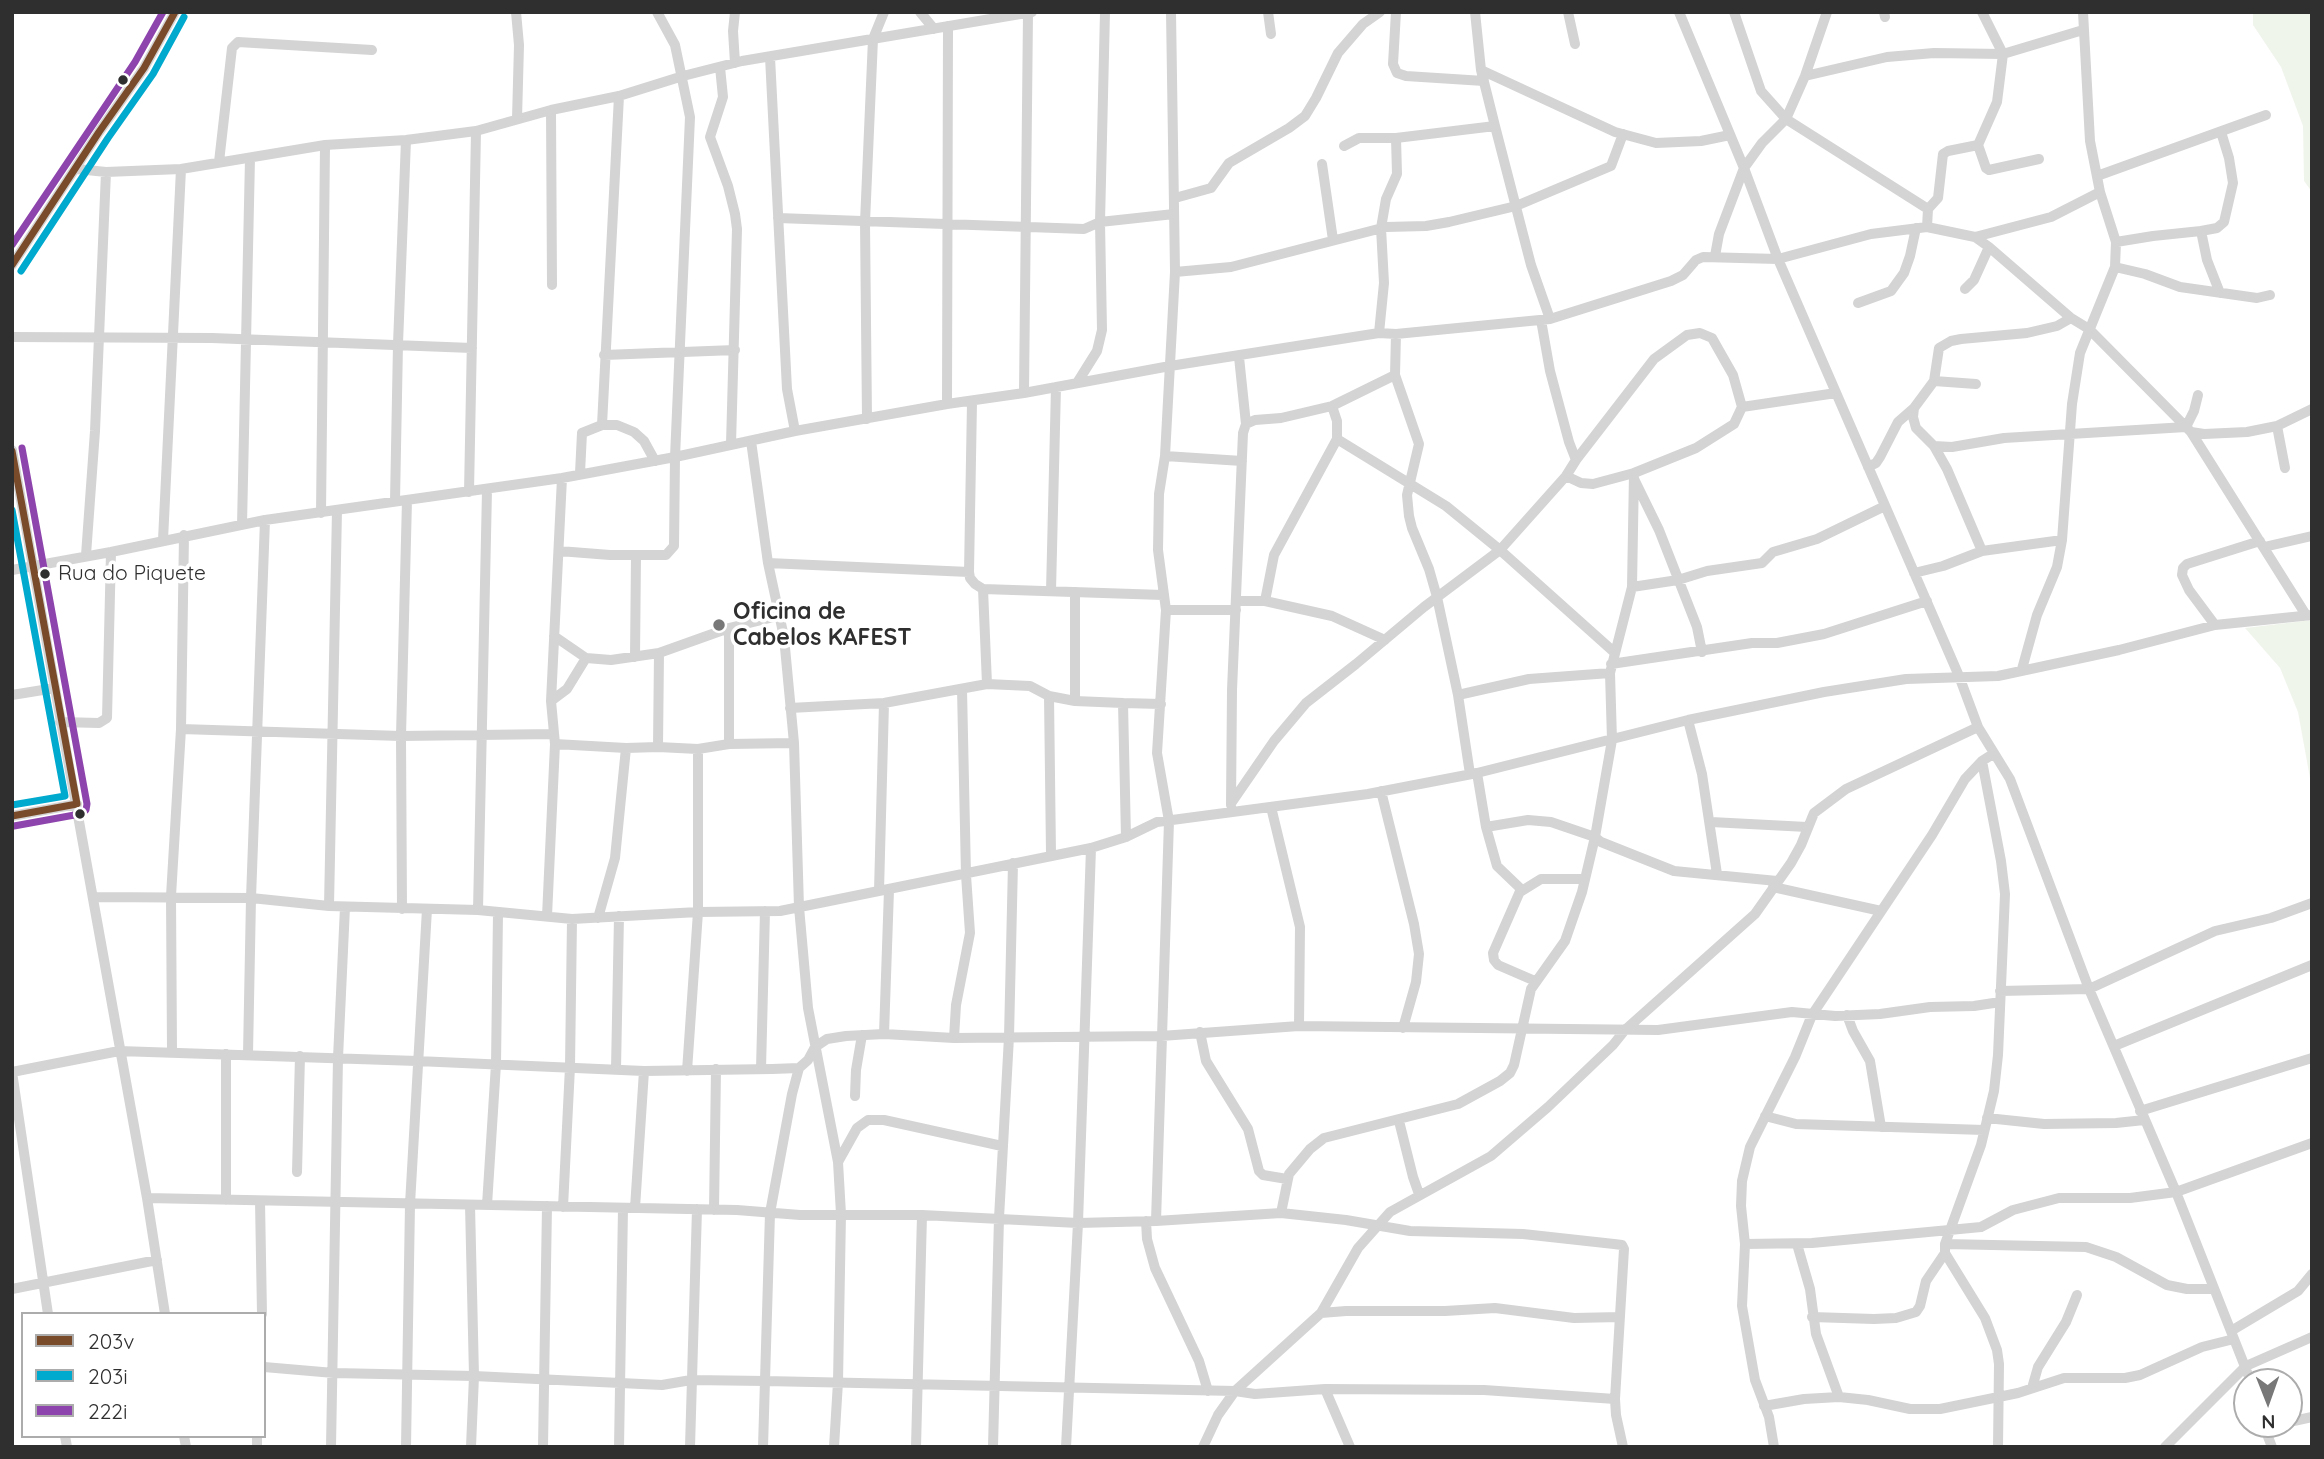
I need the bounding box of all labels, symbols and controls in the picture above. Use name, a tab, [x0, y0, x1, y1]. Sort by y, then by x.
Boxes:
unlabelled marker	[116, 73, 130, 87]
place label: Rua do Piquete	[58, 561, 206, 587]
marker: Rua do Piquete	[38, 567, 52, 581]
place label: Oficina de Cabelos KAFEST	[733, 598, 912, 652]
marker: Oficina de Cabelos KAFEST	[711, 617, 727, 633]
unlabelled marker	[73, 807, 87, 821]
legend	[21, 1312, 266, 1438]
text: 203v	[88, 1328, 134, 1354]
text: 203i	[88, 1363, 128, 1389]
north arrow	[2233, 1368, 2303, 1438]
text: 222i	[88, 1398, 127, 1424]
text: N	[2261, 1410, 2276, 1434]

